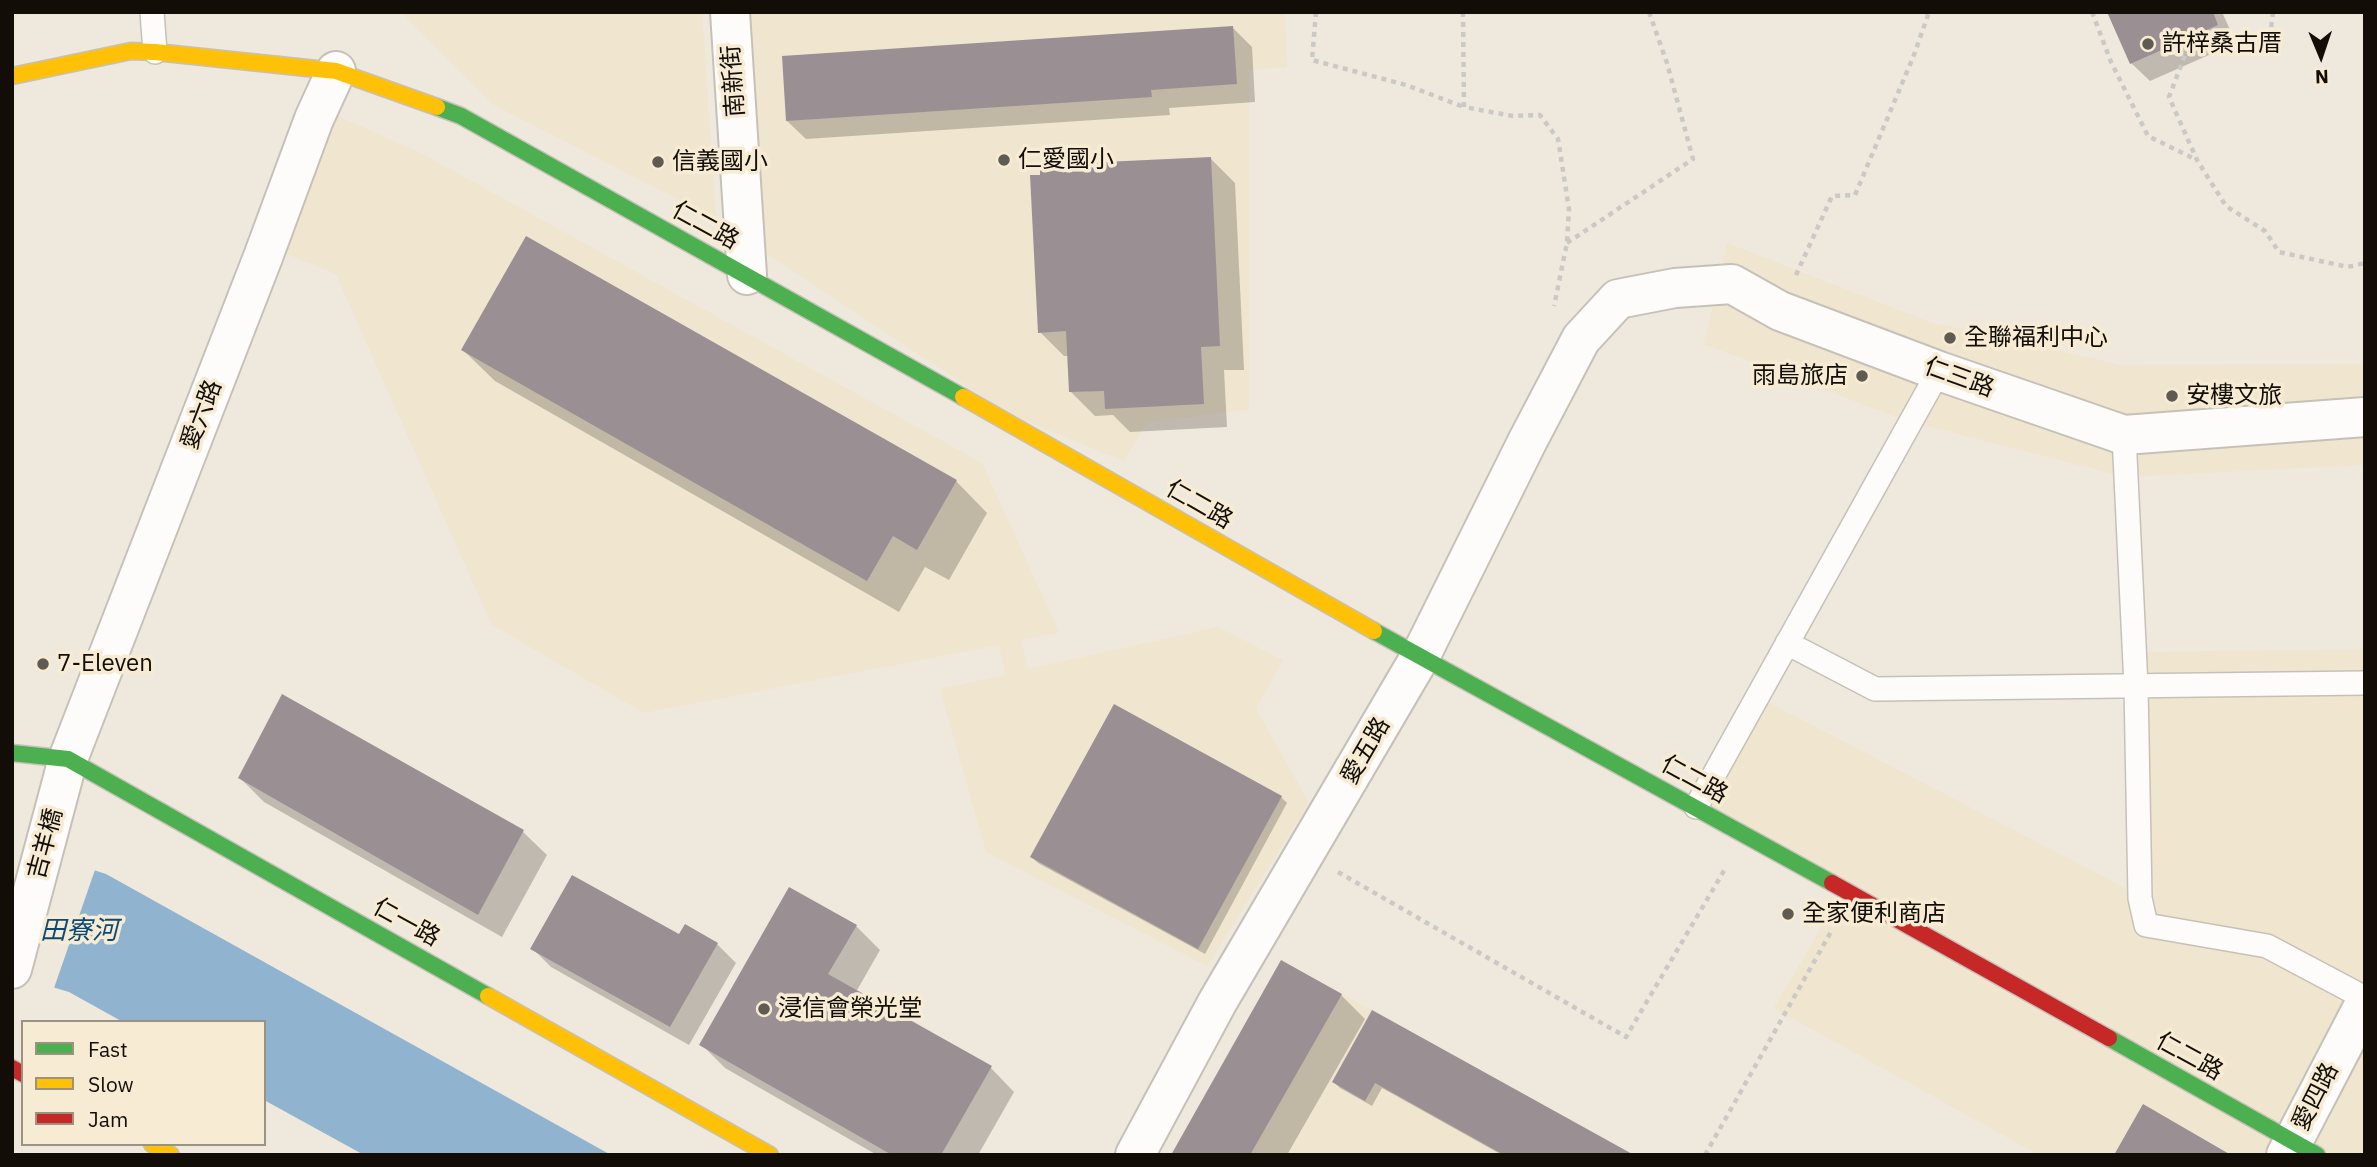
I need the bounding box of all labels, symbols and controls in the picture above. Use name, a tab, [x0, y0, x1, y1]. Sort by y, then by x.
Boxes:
north arrow	[2286, 21, 2356, 91]
place label: 許梓桑古厝	[2162, 30, 2282, 58]
marker: 許梓桑古厝	[2140, 36, 2156, 52]
street label: 南新街	[717, 44, 751, 118]
text: N	[2314, 65, 2329, 89]
place label: 仁愛國小	[1018, 146, 1114, 174]
place label: 信義國小	[672, 148, 768, 176]
marker: 仁愛國小	[996, 152, 1012, 168]
marker: 信義國小	[650, 154, 666, 170]
street label: 仁二路	[667, 196, 743, 256]
place label: 全聯福利中心	[1964, 324, 2108, 352]
marker: 全聯福利中心	[1942, 330, 1958, 346]
street label: 仁三路	[1920, 352, 1998, 404]
place label: 雨島旅店	[1752, 362, 1848, 390]
marker: 雨島旅店	[1854, 368, 1870, 384]
street label: 愛六路	[176, 376, 228, 454]
place label: 安樓文旅	[2186, 382, 2282, 410]
marker: 安樓文旅	[2164, 388, 2180, 404]
street label: 仁二路	[1161, 475, 1237, 535]
place label: 7-Eleven	[57, 650, 153, 678]
marker: 7-Eleven	[35, 656, 51, 672]
street label: 愛五路	[1336, 713, 1396, 789]
street label: 仁二路	[1656, 750, 1732, 810]
street label: 吉羊橋	[23, 805, 69, 883]
street label: 仁一路	[368, 893, 444, 953]
place label: 全家便利商店	[1802, 900, 1946, 928]
marker: 全家便利商店	[1780, 906, 1796, 922]
water label: 田寮河	[40, 915, 118, 947]
place label: 浸信會榮光堂	[778, 995, 922, 1023]
marker: 浸信會榮光堂	[756, 1001, 772, 1017]
legend	[21, 1020, 266, 1146]
street label: 仁二路	[2151, 1027, 2227, 1087]
text: Fast	[88, 1035, 128, 1063]
street label: 愛四路	[2287, 1058, 2345, 1136]
text: Slow	[88, 1070, 134, 1098]
text: Jam	[88, 1105, 128, 1133]

